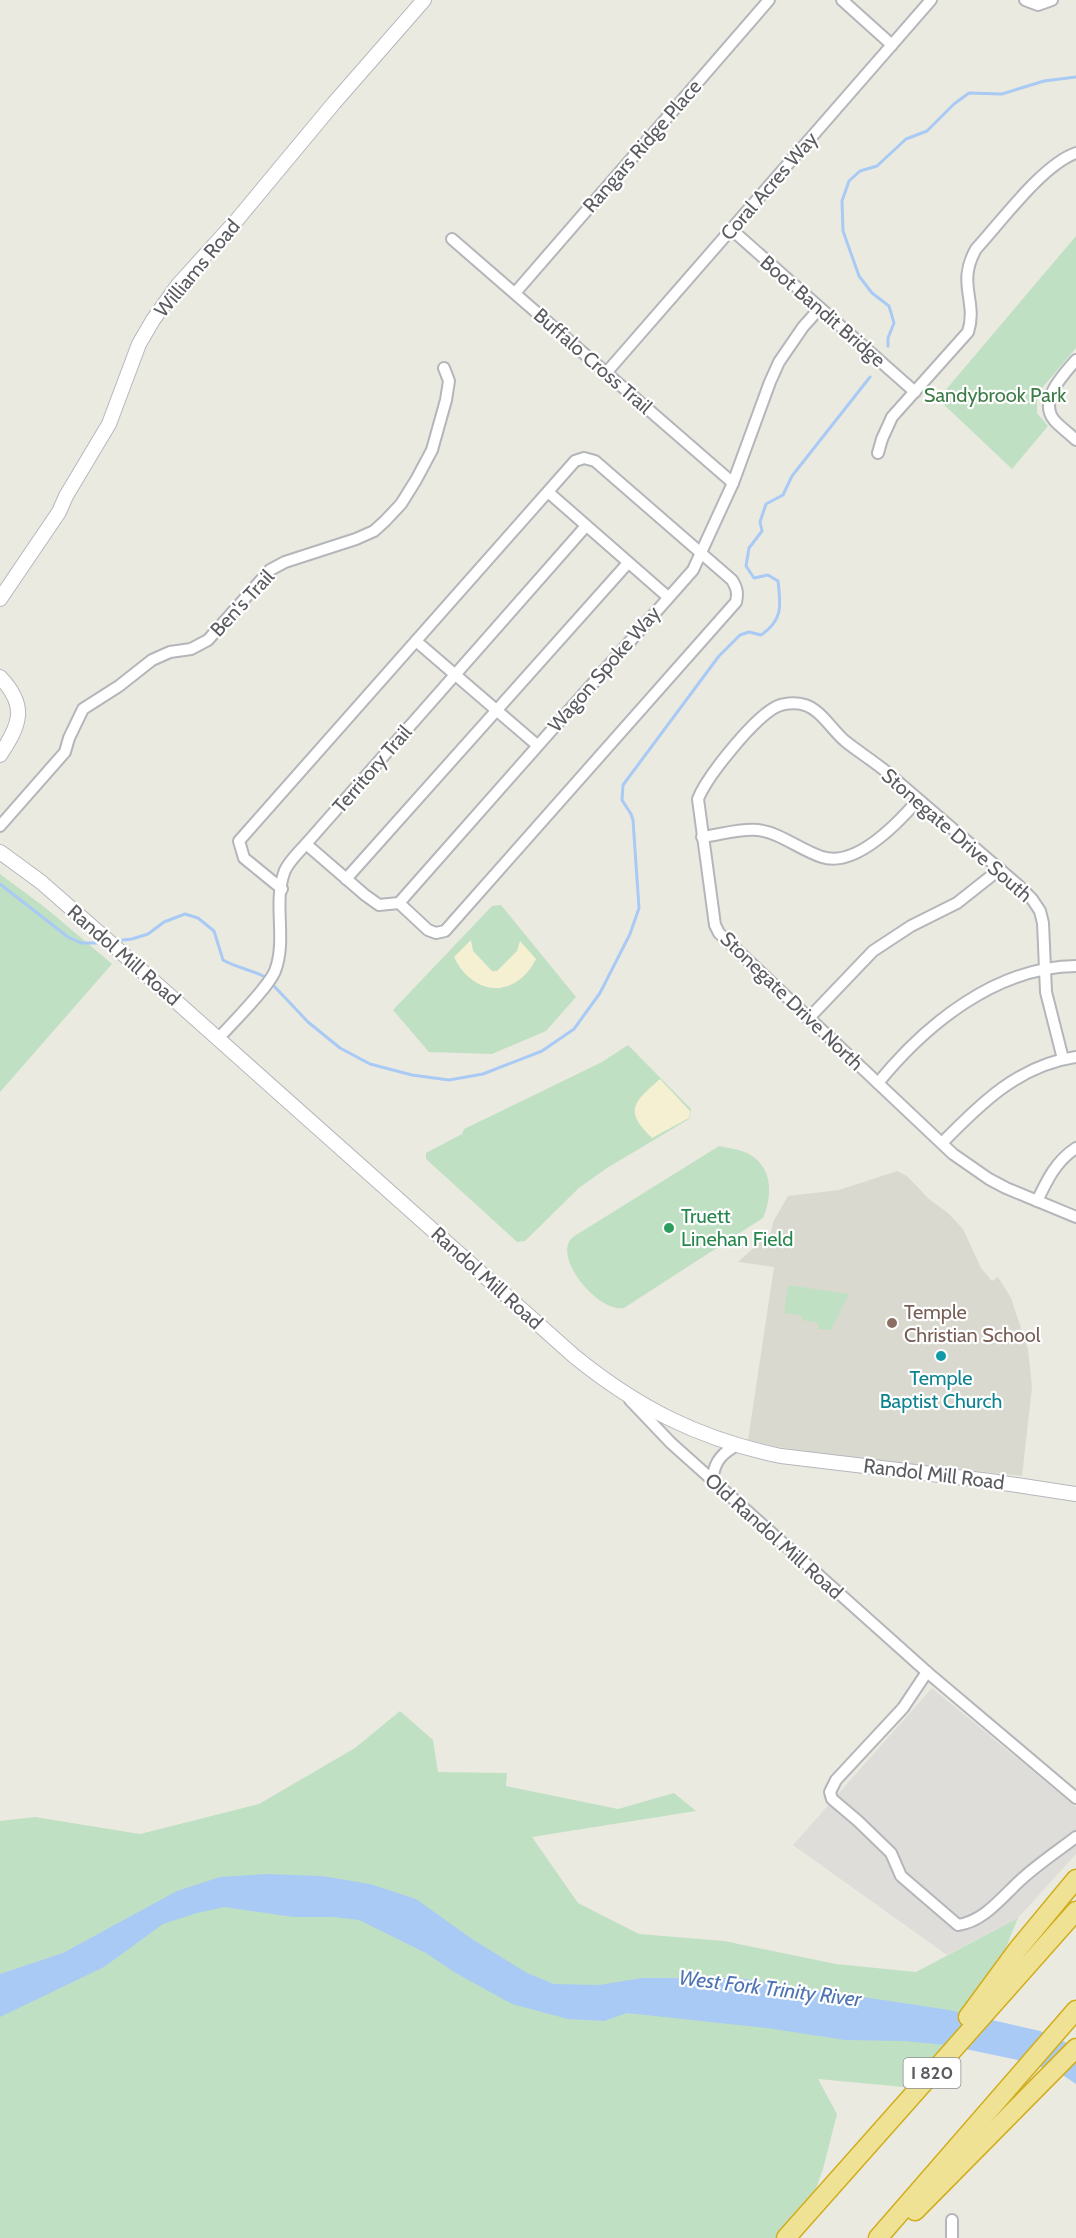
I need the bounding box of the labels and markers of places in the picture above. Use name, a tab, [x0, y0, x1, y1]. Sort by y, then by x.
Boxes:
place label: Truett Linehan Field	[681, 1204, 793, 1251]
marker: Truett Linehan Field	[662, 1221, 676, 1235]
place label: Temple Christian School	[904, 1300, 1041, 1347]
marker: Temple Christian School	[885, 1316, 899, 1330]
marker: Temple Baptist Church	[934, 1349, 948, 1363]
place label: Temple Baptist Church	[880, 1366, 1002, 1413]

